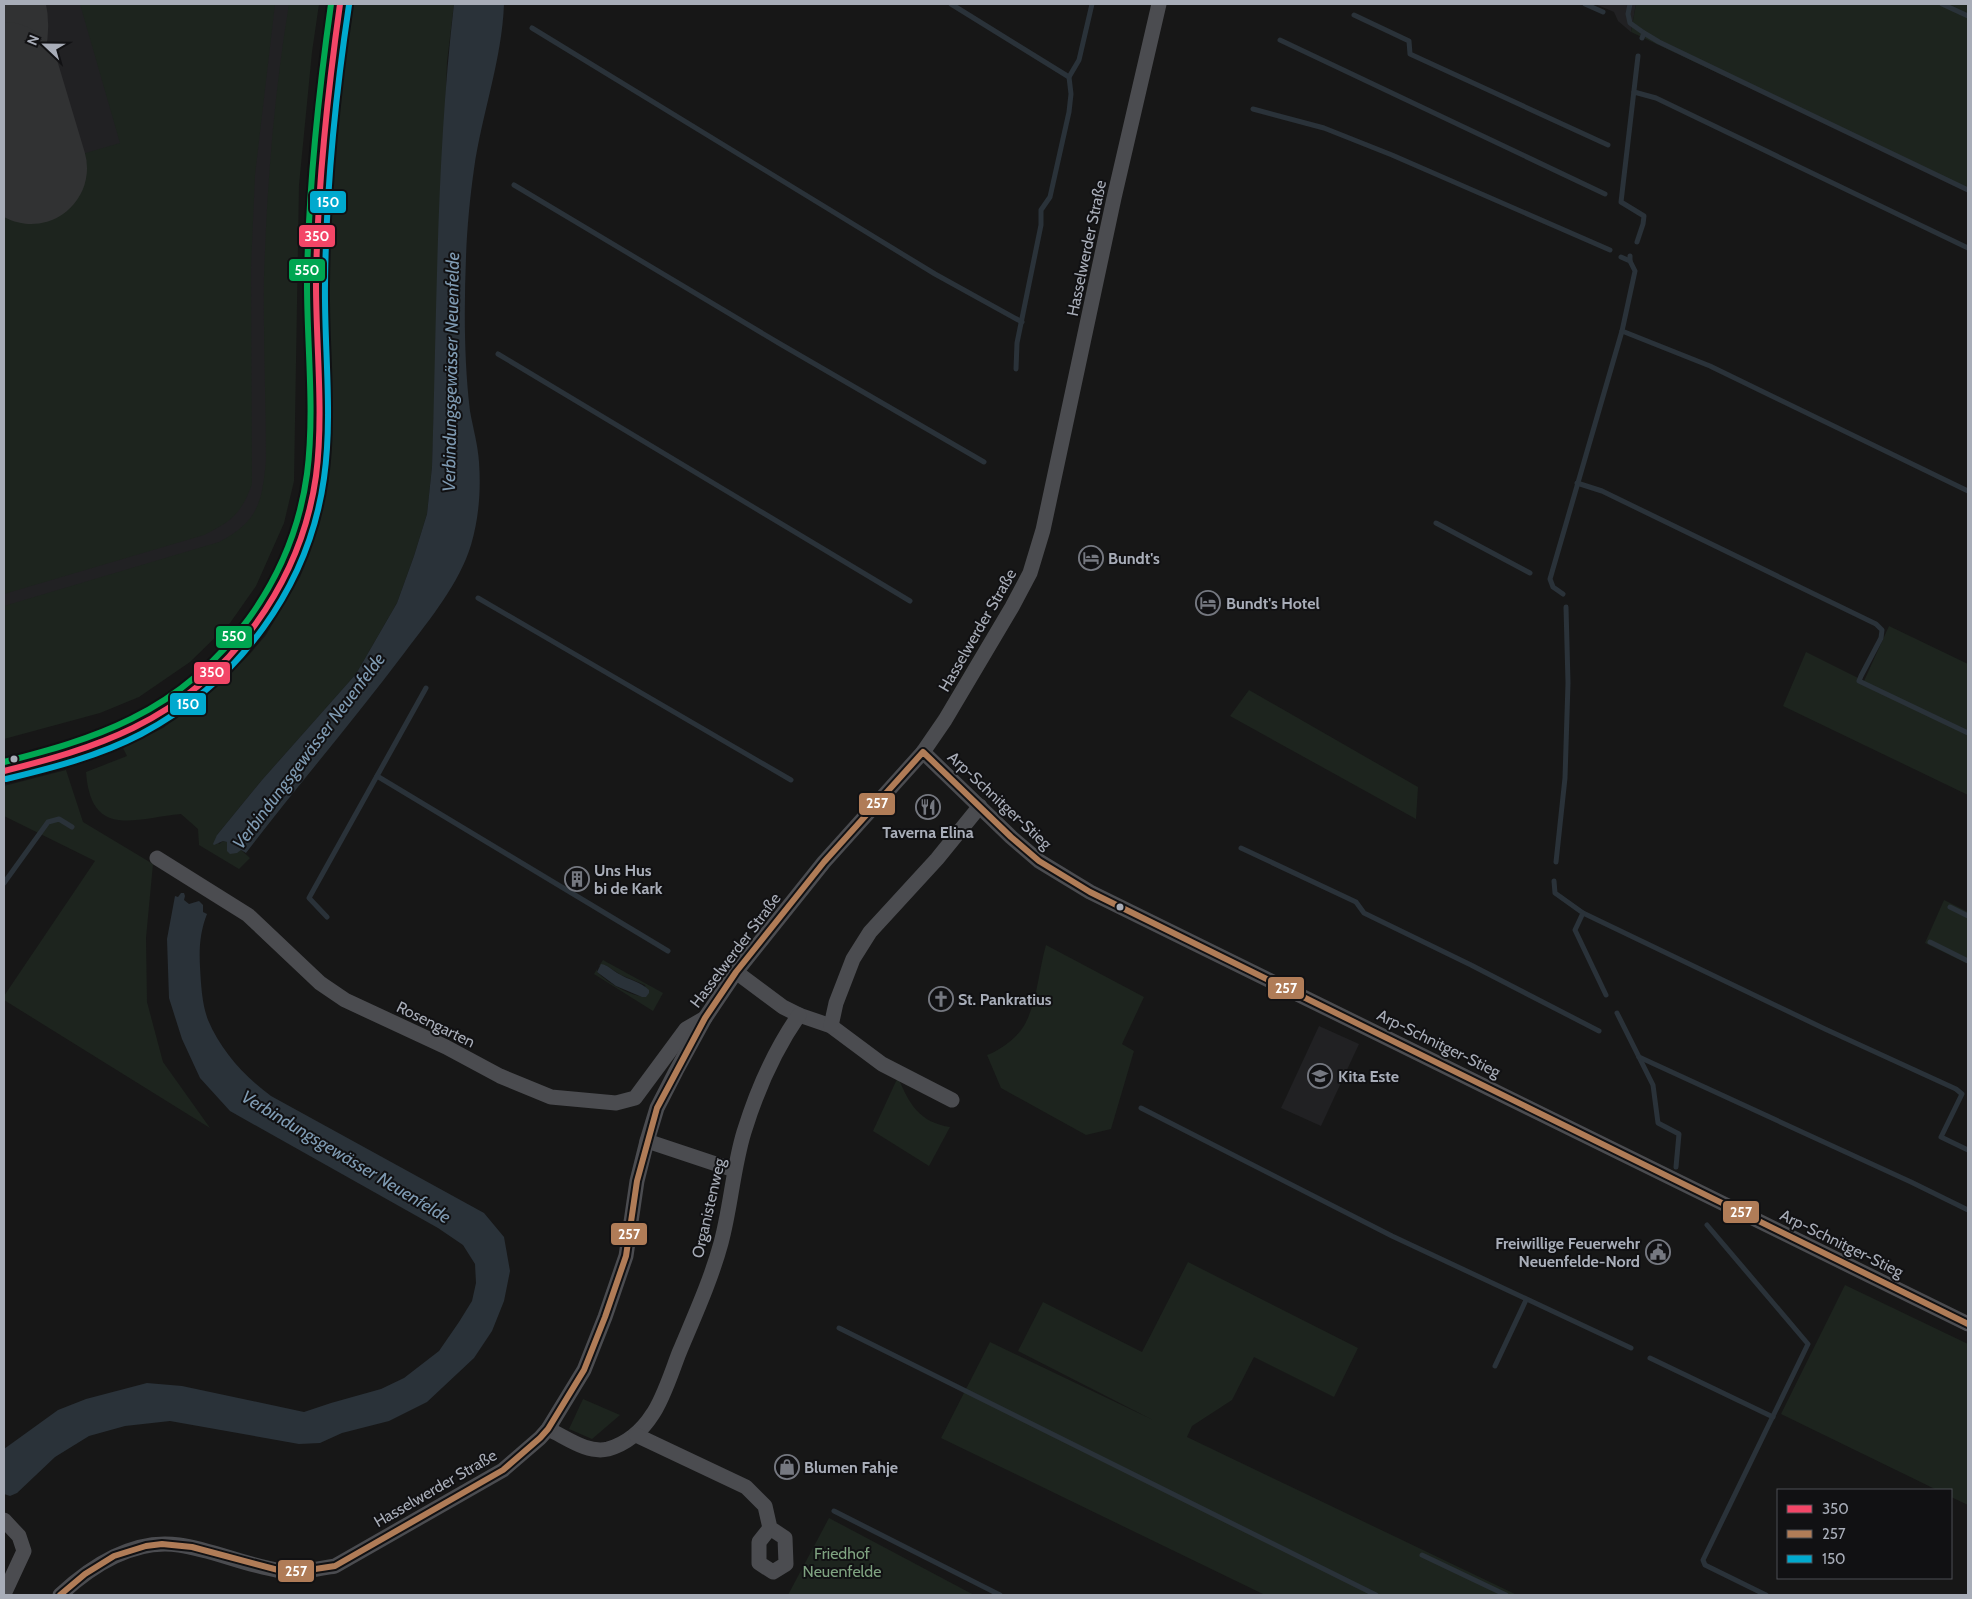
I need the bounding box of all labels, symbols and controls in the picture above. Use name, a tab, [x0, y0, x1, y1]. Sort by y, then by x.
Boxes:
north arrow	[20, 20, 70, 70]
text: N	[23, 32, 43, 48]
street label: Hasselwerder Straße	[1063, 178, 1110, 318]
line badge: 150	[309, 190, 347, 214]
text: 150	[317, 193, 339, 211]
line badge: 350	[298, 224, 336, 248]
text: 350	[305, 227, 330, 245]
water label: Verbindungsgewässer Neuenfelde	[438, 252, 464, 492]
line badge: 550	[288, 258, 326, 282]
text: 550	[295, 261, 320, 279]
hotel icon: Bundt's	[1078, 545, 1104, 571]
place label: Bundt's	[1108, 549, 1160, 568]
street label: Hasselwerder Straße	[935, 565, 1020, 695]
hotel icon: Bundt's Hotel	[1195, 590, 1221, 616]
place label: Bundt's Hotel	[1226, 594, 1320, 613]
line badge: 550	[215, 625, 253, 649]
text: 550	[222, 627, 247, 645]
water label: Verbindungsgewässer Neuenfelde	[228, 649, 390, 853]
line badge: 350	[193, 661, 231, 685]
text: 350	[200, 663, 225, 681]
line badge: 150	[169, 692, 207, 716]
text: 150	[177, 695, 199, 713]
street label: Arp-Schnitger-Stieg	[944, 747, 1056, 854]
unlabelled marker	[9, 754, 19, 764]
line badge: 257	[858, 792, 896, 816]
text: 257	[866, 794, 889, 812]
restaurant icon: Taverna Elina	[915, 794, 941, 820]
place label: Taverna Elina	[882, 823, 974, 842]
place label: Uns Hus bi de Kark	[594, 861, 663, 898]
building icon: Uns Hus bi de Kark	[564, 866, 590, 892]
street label: Hasselwerder Straße	[686, 889, 785, 1011]
unlabelled marker	[1115, 902, 1125, 912]
line badge: 257	[1267, 976, 1305, 1000]
text: 257	[1275, 979, 1298, 997]
church icon: St. Pankratius	[928, 986, 954, 1012]
place label: St. Pankratius	[958, 990, 1052, 1009]
street label: Rosengarten	[393, 997, 478, 1052]
street label: Arp-Schnitger-Stieg	[1374, 1005, 1504, 1082]
school or university icon: Kita Este	[1307, 1063, 1333, 1089]
place label: Kita Este	[1338, 1067, 1399, 1086]
water label: Verbindungsgewässer Neuenfelde	[238, 1086, 454, 1228]
street label: Organistenweg	[688, 1155, 729, 1260]
line badge: 257	[1722, 1200, 1760, 1224]
text: 257	[1730, 1203, 1753, 1221]
street label: Arp-Schnitger-Stieg	[1777, 1205, 1907, 1282]
line badge: 257	[610, 1222, 648, 1246]
text: 257	[618, 1225, 641, 1243]
place label: Freiwillige Feuerwehr Neuenfelde-Nord	[1495, 1234, 1641, 1271]
public building icon: Freiwillige Feuerwehr Neuenfelde-Nord	[1645, 1239, 1671, 1265]
street label: Hasselwerder Straße	[370, 1446, 500, 1531]
shop icon: Blumen Fahje	[774, 1454, 800, 1480]
place label: Blumen Fahje	[804, 1458, 898, 1477]
legend	[1777, 1489, 1952, 1579]
text: 350	[1822, 1500, 1849, 1518]
text: 257	[1822, 1525, 1846, 1543]
park label: Friedhof Neuenfelde	[803, 1544, 881, 1581]
text: 150	[1822, 1550, 1845, 1568]
line badge: 257	[277, 1559, 315, 1583]
text: 257	[285, 1562, 308, 1580]

